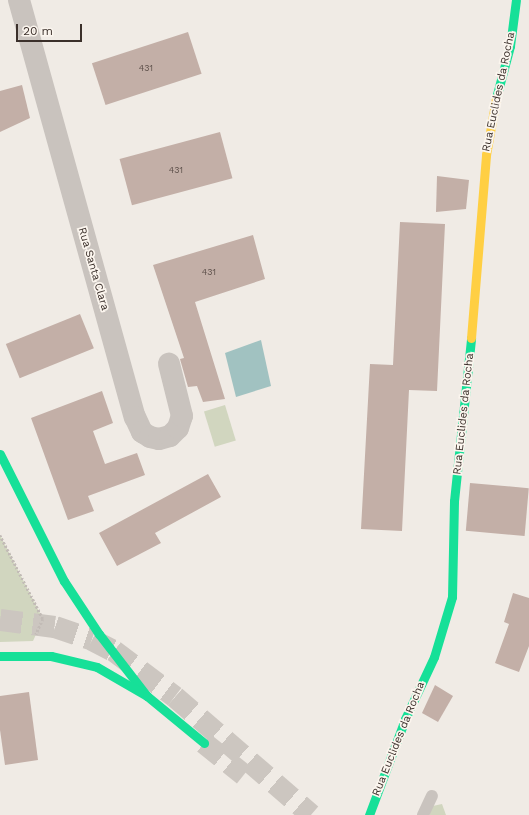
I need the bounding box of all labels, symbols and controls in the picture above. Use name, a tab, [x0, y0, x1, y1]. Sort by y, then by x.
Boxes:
scale bar	[18, 16, 84, 42]
text: 20 m	[23, 24, 53, 38]
street label: Rua Euclides da Rocha	[480, 31, 518, 153]
house number: 431	[139, 63, 153, 73]
house number: 431	[169, 165, 183, 175]
street label: Rua Santa Clara	[75, 226, 111, 312]
house number: 431	[202, 267, 216, 277]
street label: Rua Euclides da Rocha	[451, 352, 477, 476]
street label: Rua Euclides da Rocha	[370, 680, 428, 798]

